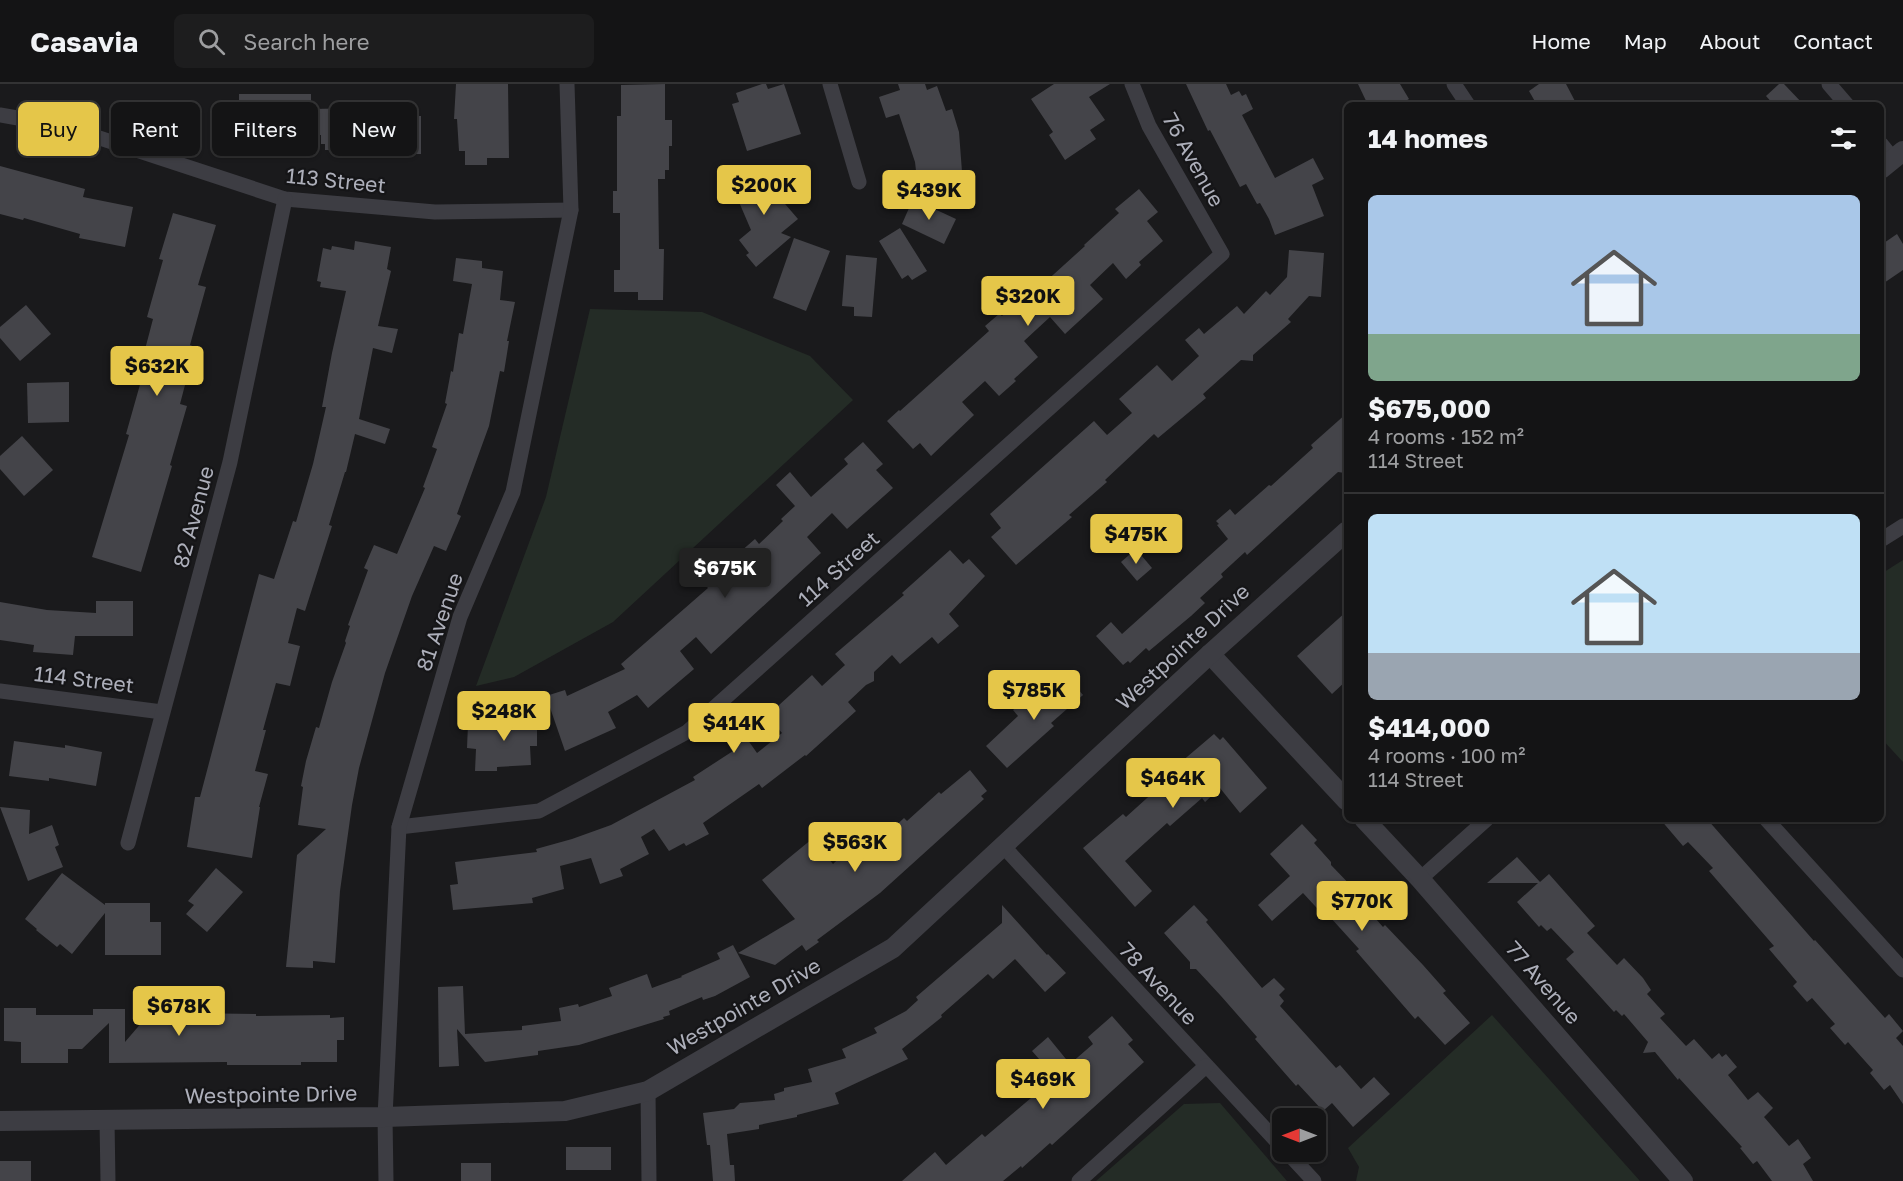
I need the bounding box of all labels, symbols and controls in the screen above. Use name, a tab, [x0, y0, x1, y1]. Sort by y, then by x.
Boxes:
search box	[174, 14, 594, 68]
text: Casavia	[30, 25, 138, 58]
icon: search	[195, 25, 228, 58]
text: Search here	[243, 28, 369, 55]
text: Home	[1531, 28, 1591, 54]
text: Map	[1624, 28, 1667, 54]
text: About	[1700, 28, 1760, 54]
text: Contact	[1793, 28, 1873, 54]
chip: Buy	[18, 102, 99, 156]
chip: Rent	[111, 102, 200, 156]
chip: Filters	[212, 102, 318, 156]
chip: New	[330, 102, 417, 156]
street label: 76 Avenue	[1157, 108, 1230, 211]
icon: filters	[1827, 122, 1860, 155]
text: 14 homes	[1368, 123, 1488, 154]
street label: 113 Street	[285, 162, 387, 198]
pin: $200K	[722, 165, 806, 216]
pin: $439K	[887, 170, 971, 221]
text: $200K	[731, 172, 797, 196]
text: $439K	[896, 177, 962, 201]
icon: home	[1560, 234, 1668, 342]
pin: $320K	[986, 276, 1070, 327]
text: $320K	[995, 283, 1061, 307]
pin: $632K	[115, 346, 199, 397]
text: $632K	[125, 353, 190, 377]
text: $675,000	[1368, 393, 1491, 424]
text: 4 rooms · 152 m²	[1368, 424, 1524, 448]
text: 114 Street	[1368, 448, 1464, 472]
street label: 82 Avenue	[167, 463, 219, 571]
pin: $475K	[1094, 514, 1178, 565]
text: $475K	[1104, 521, 1168, 545]
street label: 114 Street	[792, 525, 884, 612]
pin: $675K	[683, 548, 767, 599]
icon: home	[1560, 553, 1668, 661]
text: $675K	[693, 555, 757, 579]
street label: 81 Avenue	[410, 569, 468, 674]
street label: Westpointe Drive	[1110, 578, 1254, 715]
street label: 114 Street	[33, 660, 136, 698]
pin: $785K	[992, 670, 1076, 721]
text: $785K	[1002, 677, 1066, 701]
pin: $248K	[462, 691, 546, 742]
text: $248K	[471, 698, 537, 722]
pin: $414K	[692, 703, 776, 754]
text: $414K	[702, 710, 766, 734]
text: $414,000	[1368, 712, 1490, 743]
text: 4 rooms · 100 m²	[1368, 743, 1526, 767]
pin: $464K	[1131, 758, 1215, 809]
text: $464K	[1140, 765, 1206, 789]
text: 114 Street	[1368, 767, 1464, 791]
pin: $563K	[813, 822, 897, 873]
text: $563K	[823, 829, 888, 853]
pin: $770K	[1320, 881, 1404, 932]
text: $770K	[1331, 888, 1393, 912]
street label: 77 Avenue	[1501, 935, 1587, 1029]
street label: 78 Avenue	[1114, 937, 1203, 1030]
street label: Westpointe Drive	[662, 952, 825, 1061]
pin: $678K	[137, 986, 221, 1037]
text: $678K	[147, 993, 211, 1017]
pin: $469K	[1001, 1059, 1085, 1110]
text: $469K	[1010, 1066, 1076, 1090]
street label: Westpointe Drive	[184, 1079, 358, 1109]
north arrow	[1272, 1108, 1326, 1162]
map controls	[1272, 1108, 1326, 1162]

